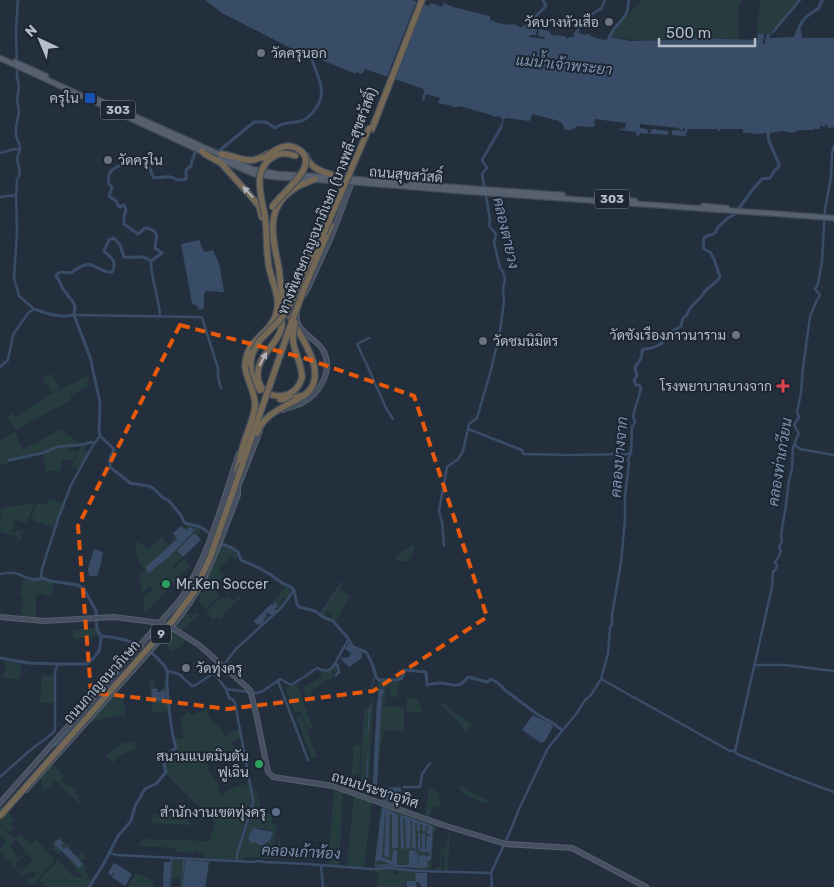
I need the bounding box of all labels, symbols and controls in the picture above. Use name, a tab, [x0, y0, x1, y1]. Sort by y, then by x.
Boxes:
place label: วัดบางหัวเสือ	[525, 13, 599, 31]
north arrow	[15, 15, 65, 65]
scale bar	[659, 15, 755, 47]
marker: วัดบางหัวเสือ	[603, 16, 615, 28]
text: N	[22, 21, 41, 41]
text: 500 m	[666, 24, 711, 42]
place label: วัดครุนอก	[271, 45, 327, 63]
marker: วัดครุนอก	[255, 47, 267, 59]
water label: แม่น้ำเจ้าพระยา	[515, 47, 614, 79]
street label: ทางพิเศษกาญจนาภิเษก (บางพลี-สุขสวัสดิ์)	[270, 83, 382, 317]
place label: ครุใน	[50, 90, 79, 108]
marker: ครุใน	[83, 91, 97, 105]
road number: 303	[100, 100, 136, 120]
place label: วัดครุใน	[118, 152, 163, 170]
marker: วัดครุใน	[102, 154, 114, 166]
street label: ถนนสุขสวัสดิ์	[368, 159, 444, 188]
one-way arrow	[242, 187, 254, 199]
road number: 303	[594, 190, 630, 208]
water label: คลองตายวง	[489, 196, 523, 271]
place label: วัดชังเรืองภาวนาราม	[610, 326, 726, 344]
marker: วัดชังเรืองภาวนาราม	[730, 329, 742, 341]
place label: วัดชมนิมิตร	[493, 333, 559, 350]
marker: วัดชมนิมิตร	[477, 335, 489, 347]
one-way arrow	[259, 351, 267, 366]
place label: โรงพยาบาลบางจาก	[659, 378, 772, 395]
marker: โรงพยาบาลบางจาก	[776, 379, 790, 393]
water label: คลองบางจาก	[606, 416, 632, 498]
water label: คลองท่าเกวียน	[763, 416, 796, 508]
place label: Mr.Ken Soccer	[176, 576, 269, 593]
marker: Mr.Ken Soccer	[160, 578, 172, 590]
road number: 9	[151, 624, 171, 644]
street label: ถนนกาญจนาภิเษก	[60, 637, 144, 727]
place label: วัดทุ่งครุ	[196, 660, 242, 678]
marker: วัดทุ่งครุ	[180, 662, 192, 674]
place label: สนามแบดมินตัน ฟูเฉิน	[156, 748, 249, 782]
marker: สนามแบดมินตัน ฟูเฉิน	[253, 758, 265, 770]
street label: ถนนประชาอุทิศ	[329, 768, 421, 813]
place label: สำนักงานเขตทุ่งครุ	[160, 804, 266, 822]
marker: สำนักงานเขตทุ่งครุ	[270, 806, 282, 818]
water label: คลองเก้าห้อง	[261, 840, 341, 863]

